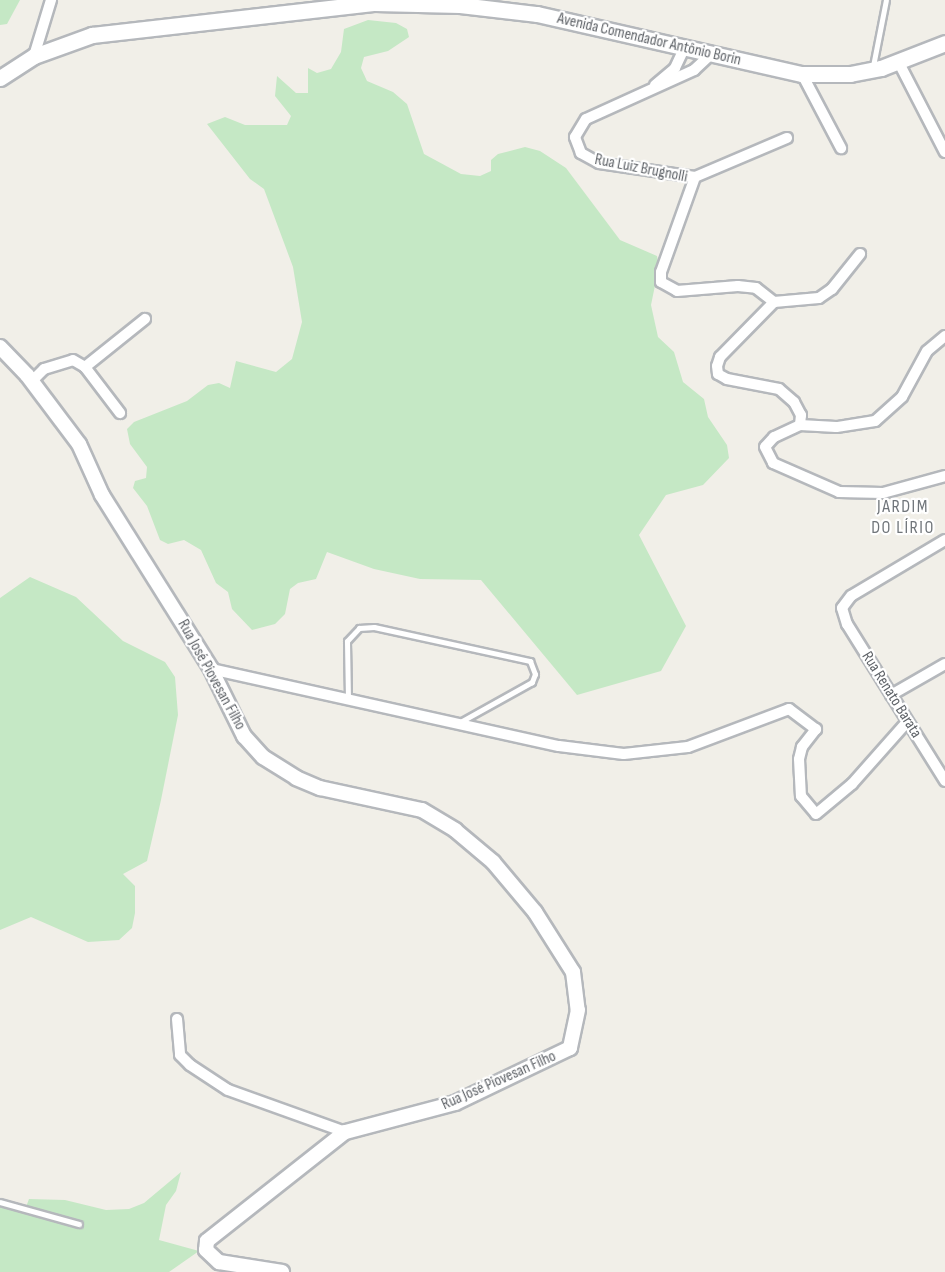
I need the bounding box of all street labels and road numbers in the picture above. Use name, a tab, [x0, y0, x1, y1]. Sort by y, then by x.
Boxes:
street label: Avenida Comendador Antônio Borin	[555, 9, 743, 71]
street label: Rua Luiz Brugnolli	[593, 151, 689, 187]
street label: Rua José Piovesan Filho	[173, 616, 249, 734]
street label: Rua Renato Barata	[857, 648, 925, 742]
street label: Rua José Piovesan Filho	[439, 1047, 559, 1115]

